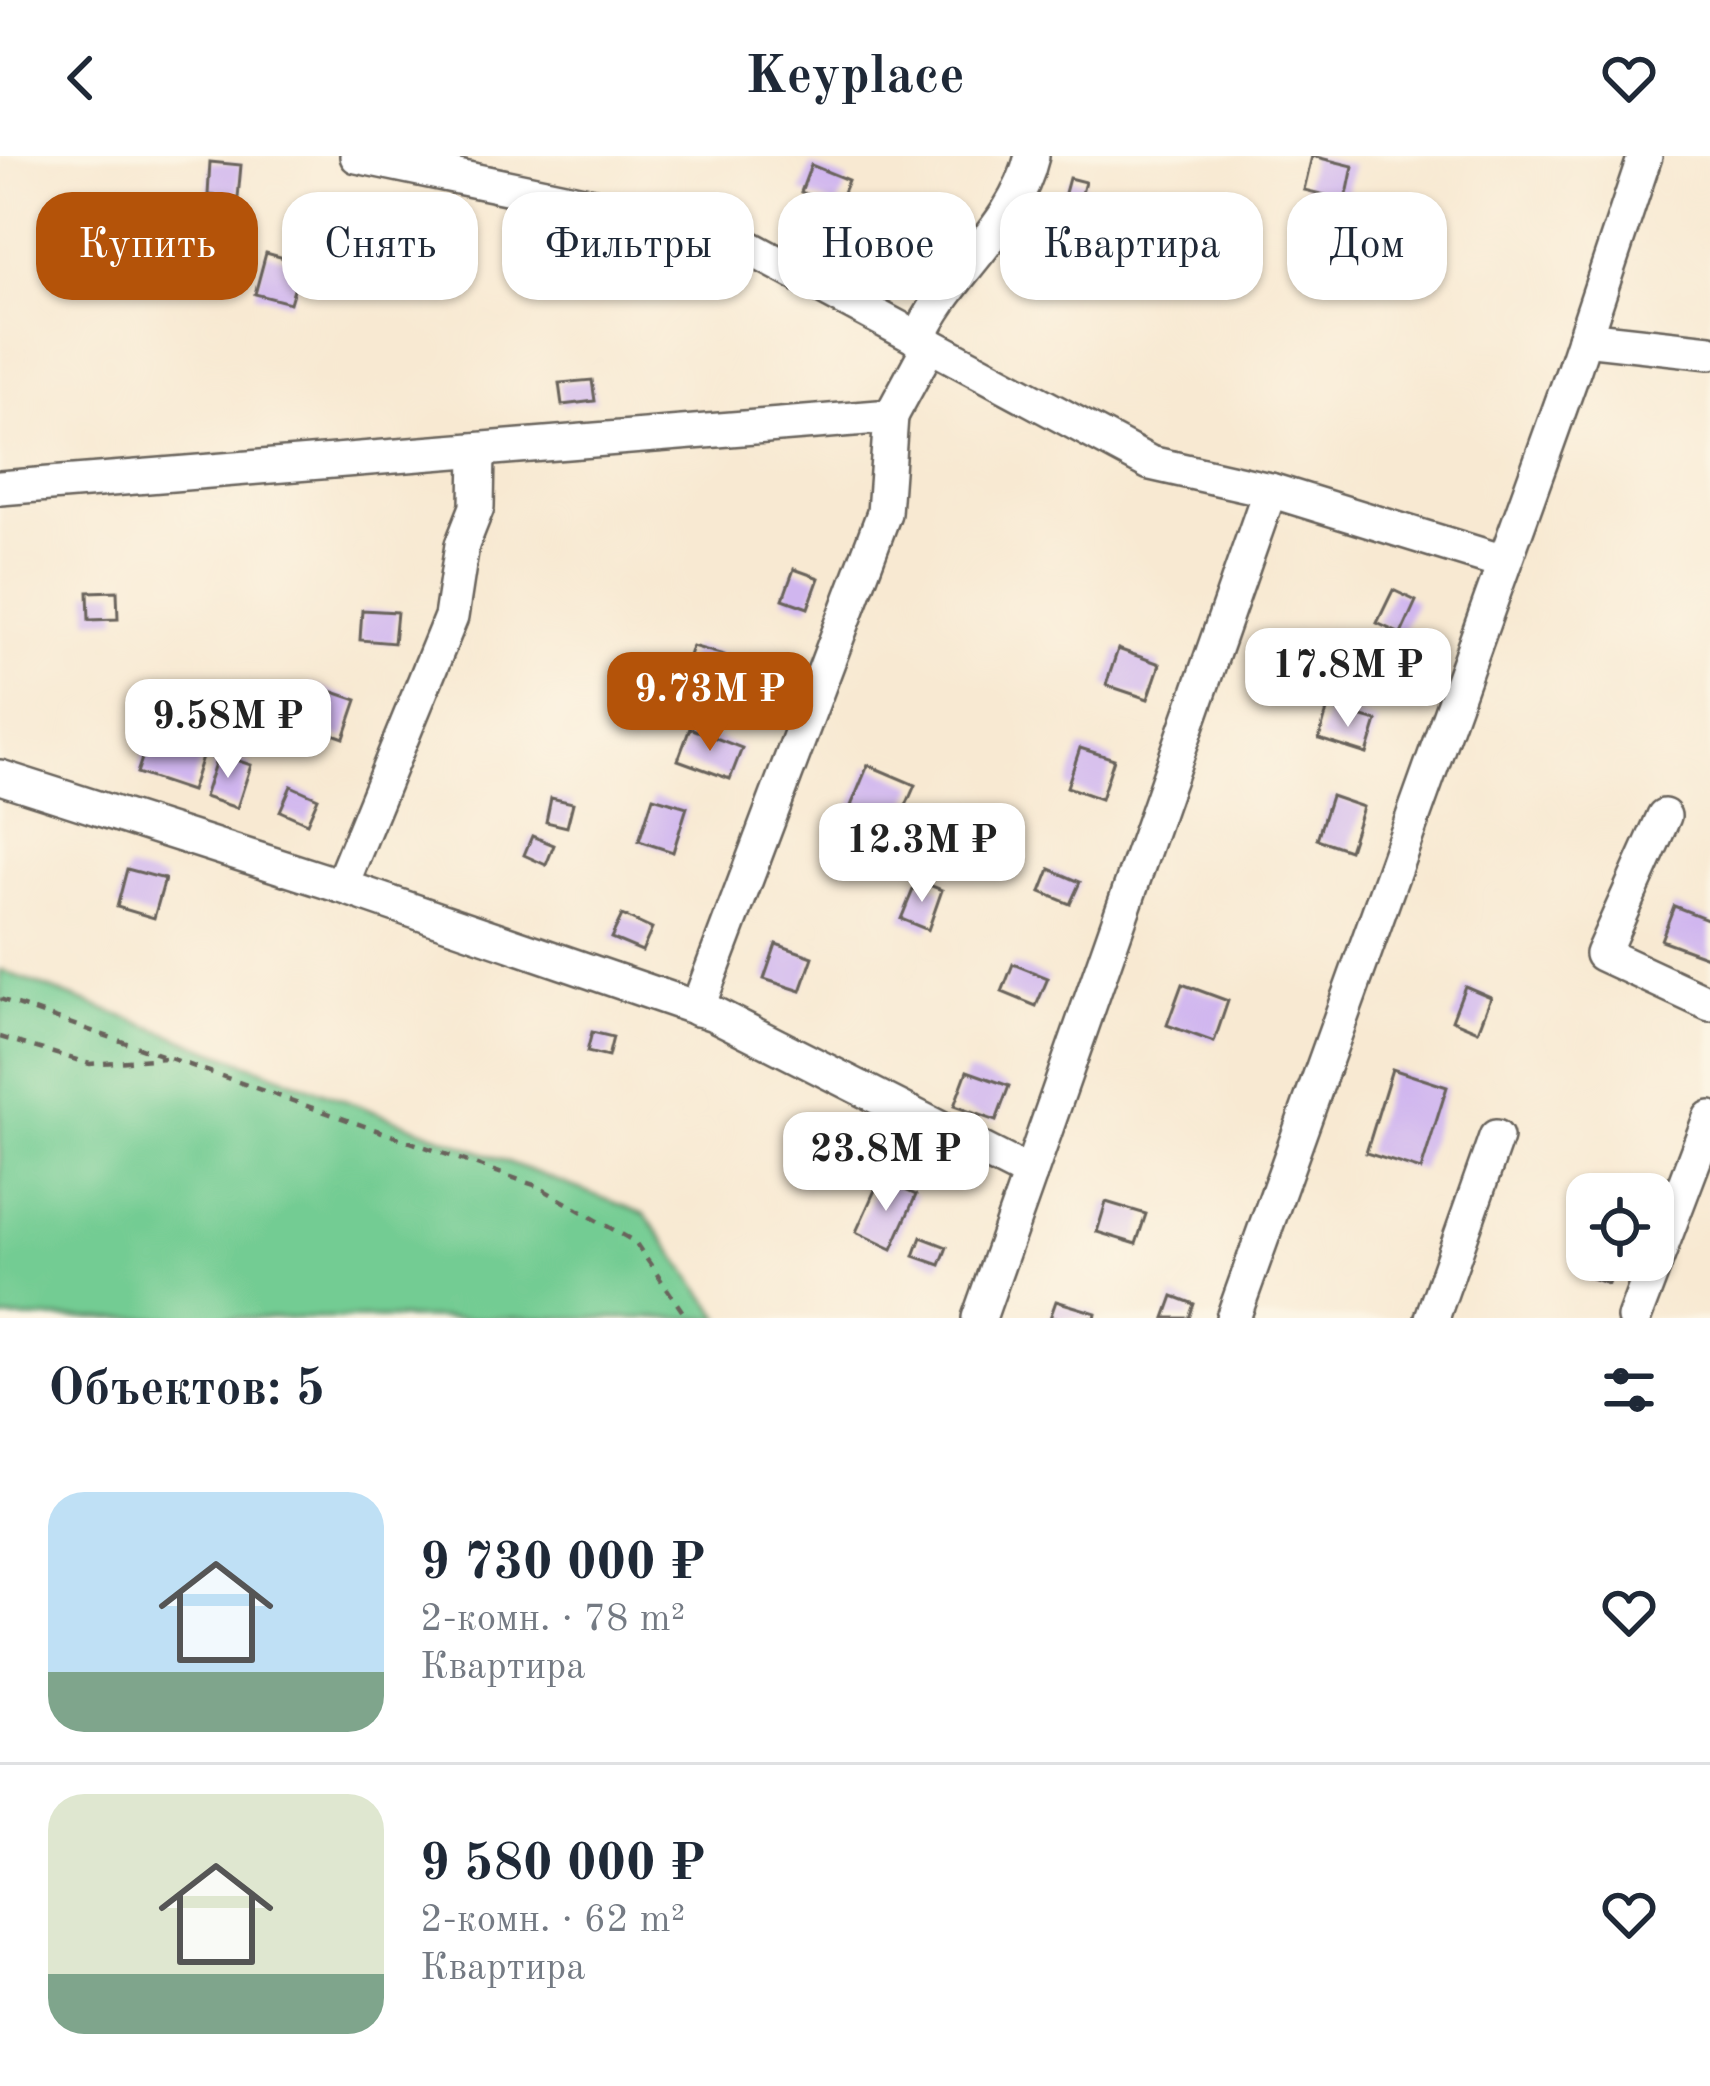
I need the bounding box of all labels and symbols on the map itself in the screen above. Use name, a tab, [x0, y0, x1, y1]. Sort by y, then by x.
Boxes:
pin: 17.8M ₽	[1237, 628, 1459, 730]
pin: 9.73M ₽	[599, 652, 821, 754]
pin: 9.58M ₽	[117, 679, 339, 781]
pin: 12.3M ₽	[811, 803, 1033, 905]
pin: 23.8M ₽	[775, 1112, 997, 1214]

